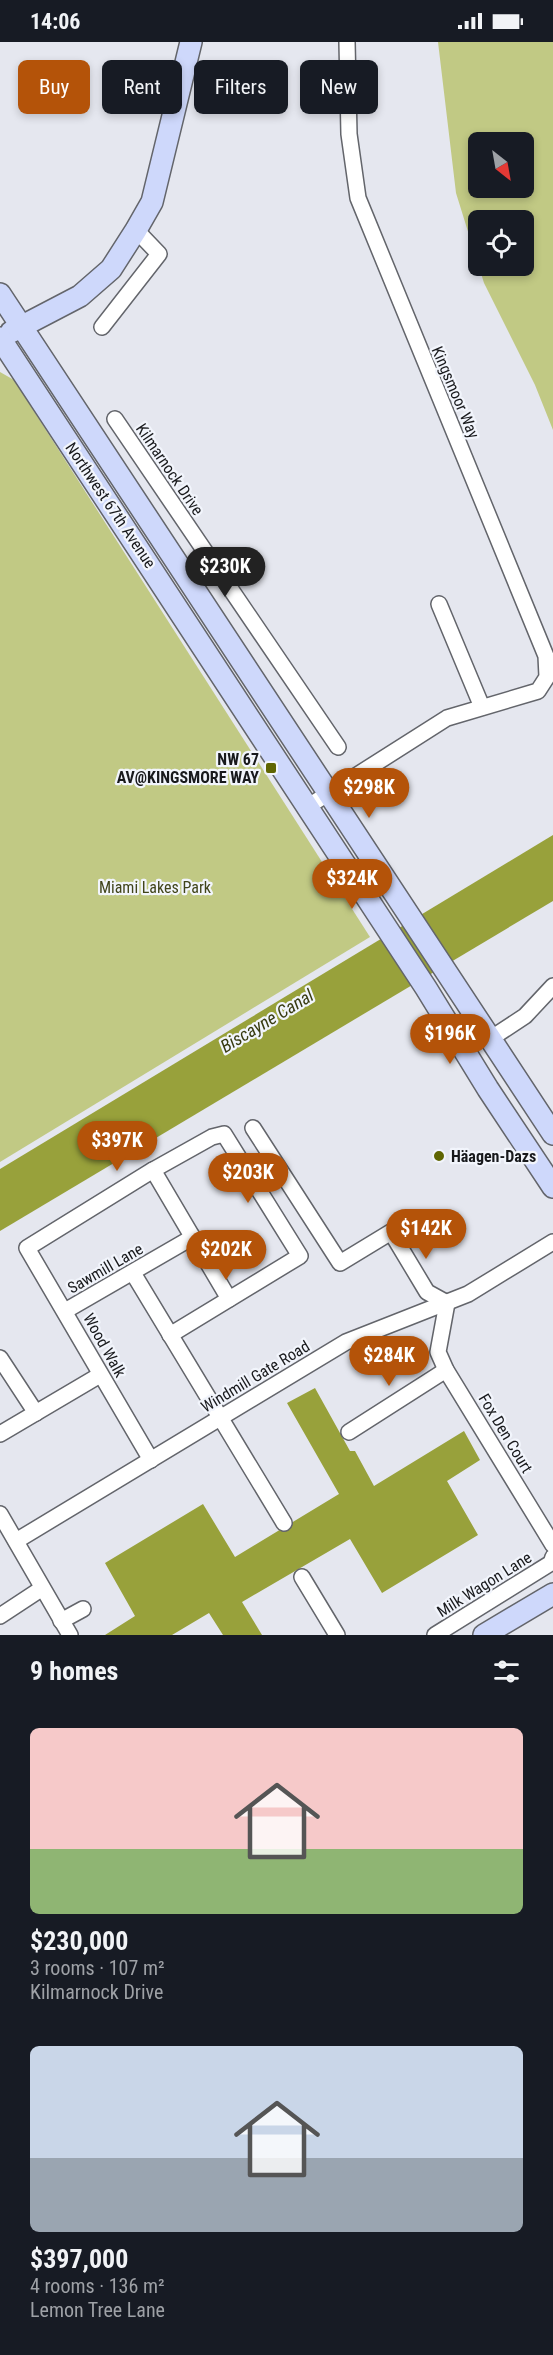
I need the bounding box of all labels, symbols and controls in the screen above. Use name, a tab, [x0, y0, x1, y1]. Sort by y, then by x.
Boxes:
text: 14:06	[30, 9, 81, 34]
chip: Buy	[18, 60, 90, 114]
chip: Rent	[102, 60, 182, 114]
chip: Filters	[194, 60, 288, 114]
chip: New	[300, 60, 378, 114]
north arrow	[468, 132, 534, 198]
map controls	[468, 132, 534, 276]
button: locate	[468, 210, 534, 276]
street label: Kingsmoor Way	[428, 343, 484, 441]
street label: Kilmarnock Drive	[132, 420, 207, 519]
street label: Northwest 67th Avenue	[62, 439, 160, 572]
pin: $230K	[183, 547, 267, 598]
text: $230K	[199, 554, 251, 578]
place label: NW 67 AV@KINGSMORE WAY	[117, 750, 259, 787]
marker: NW 67 AV@KINGSMORE WAY	[264, 761, 278, 775]
pin: $298K	[327, 768, 411, 819]
text: $298K	[343, 775, 395, 799]
pin: $324K	[310, 859, 394, 910]
text: $324K	[326, 866, 378, 890]
park label: Miami Lakes Park	[99, 878, 212, 897]
water label: Biscayne Canal	[216, 984, 318, 1057]
pin: $196K	[408, 1014, 492, 1065]
text: $196K	[424, 1021, 476, 1045]
pin: $397K	[75, 1121, 159, 1172]
text: $397K	[91, 1128, 143, 1152]
place label: Häagen-Dazs	[451, 1147, 536, 1166]
marker: Häagen-Dazs	[432, 1149, 446, 1163]
pin: $203K	[206, 1153, 290, 1204]
text: $203K	[222, 1160, 274, 1184]
pin: $142K	[384, 1209, 468, 1260]
text: $142K	[400, 1216, 452, 1240]
pin: $202K	[184, 1230, 268, 1281]
text: $202K	[200, 1237, 252, 1261]
street label: Sawmill Lane	[64, 1239, 146, 1298]
street label: Wood Walk	[79, 1310, 130, 1381]
street label: Windmill Gate Road	[197, 1336, 313, 1416]
pin: $284K	[347, 1336, 431, 1387]
text: $284K	[363, 1343, 415, 1367]
street label: Fox Den Court	[475, 1390, 537, 1477]
street label: Milk Wagon Lane	[434, 1548, 535, 1621]
icon: filters	[490, 1655, 523, 1688]
text: 9 homes	[30, 1656, 118, 1686]
icon: home	[223, 1767, 331, 1875]
text: $230,000	[30, 1926, 128, 1956]
text: 3 rooms · 107 m²	[30, 1956, 165, 1980]
text: Kilmarnock Drive	[30, 1980, 163, 2004]
icon: home	[223, 2085, 331, 2193]
text: $397,000	[30, 2244, 128, 2274]
text: 4 rooms · 136 m²	[30, 2274, 165, 2298]
text: Lemon Tree Lane	[30, 2298, 165, 2322]

